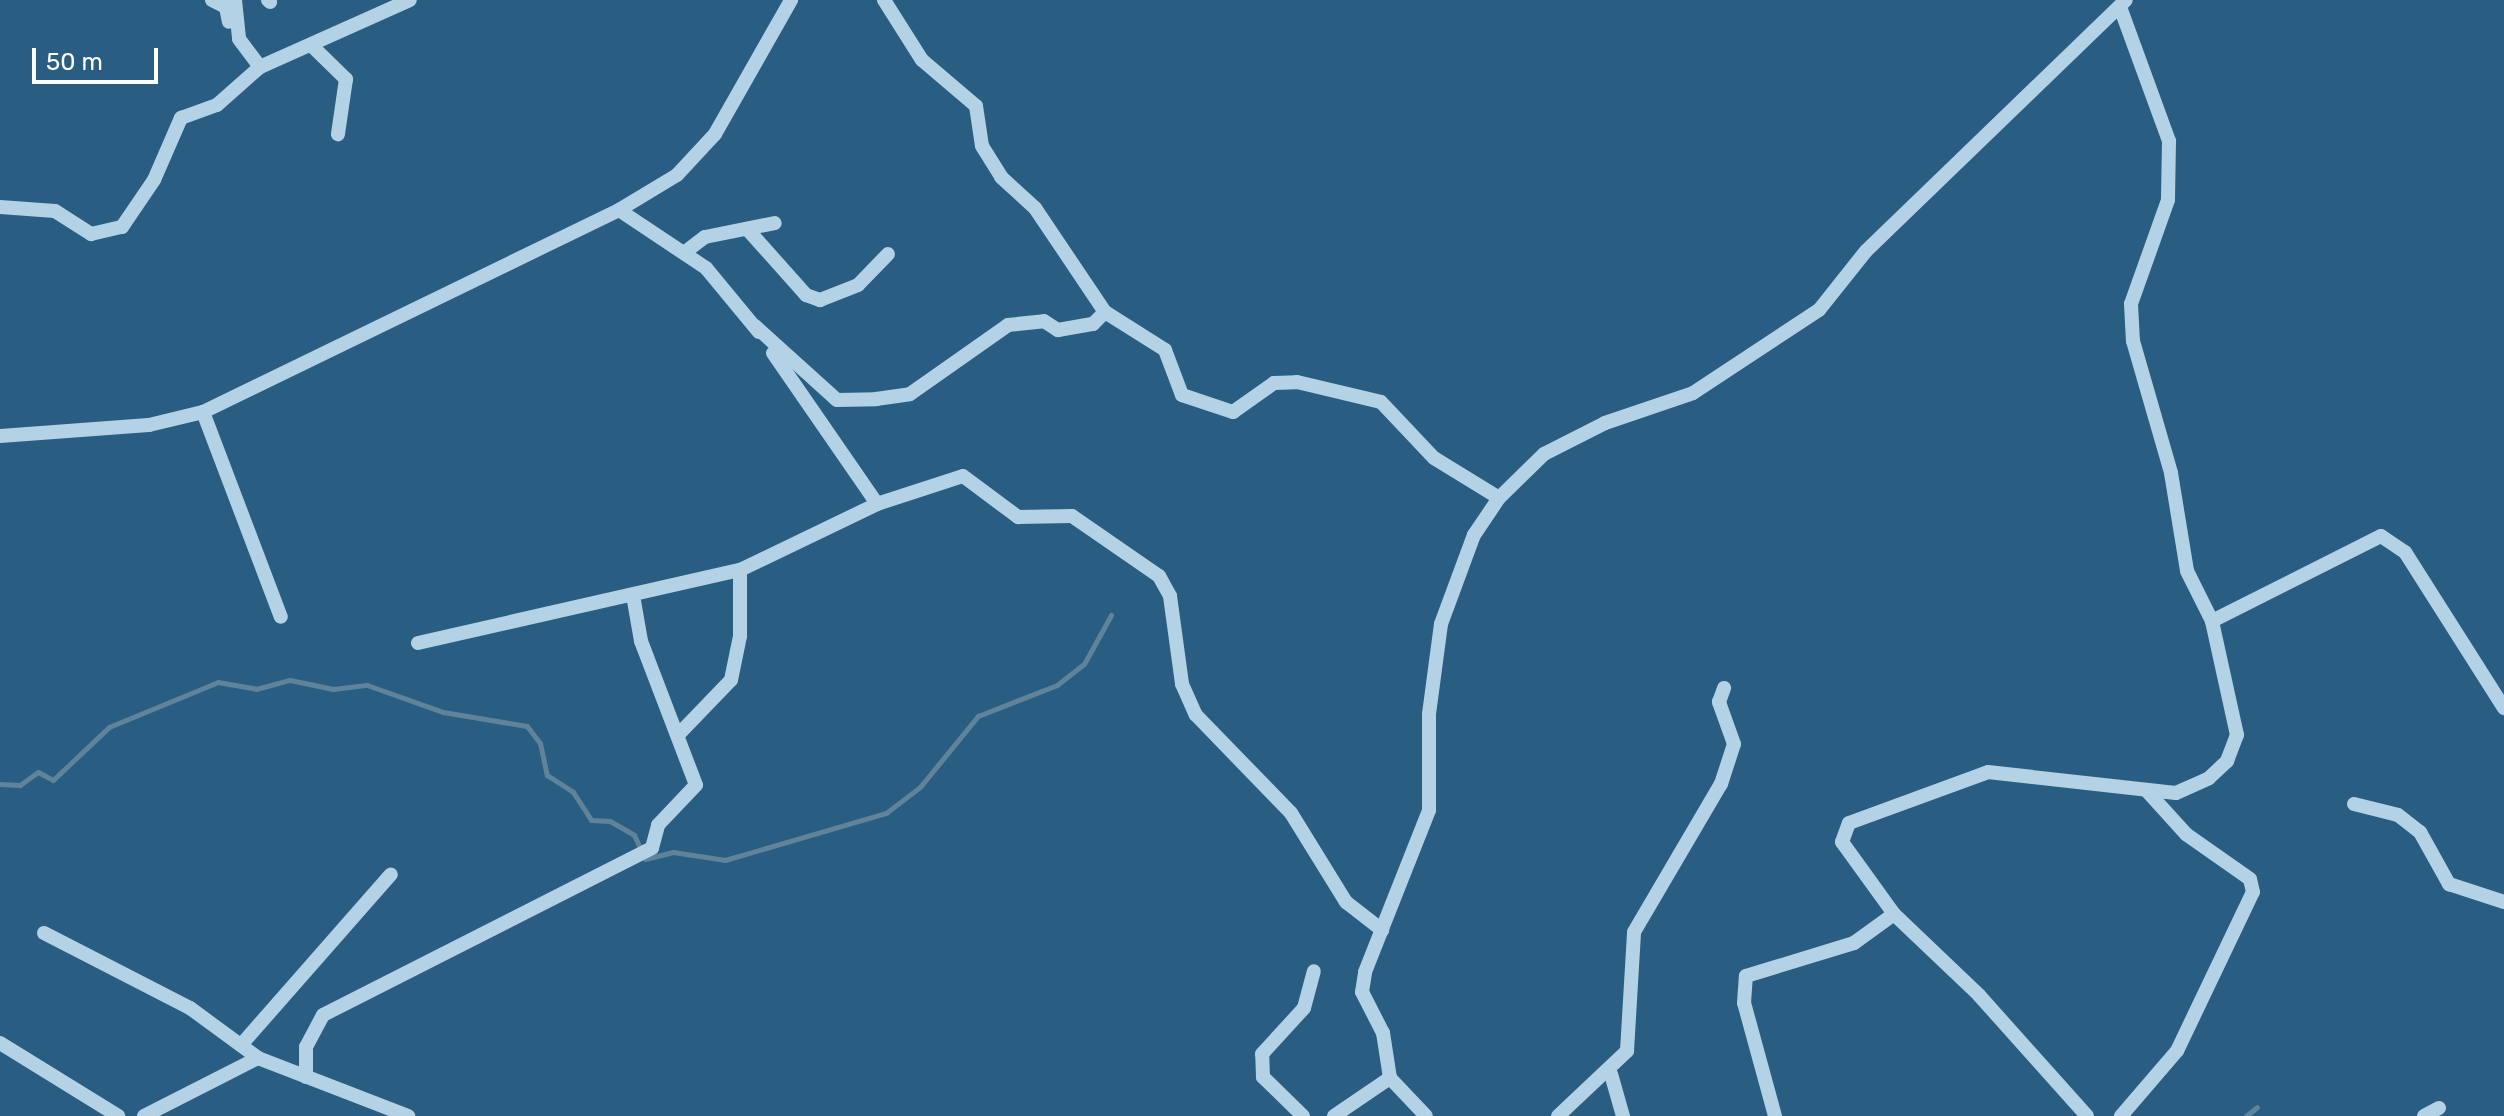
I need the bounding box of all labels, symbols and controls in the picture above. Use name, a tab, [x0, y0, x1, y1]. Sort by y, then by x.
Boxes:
scale bar	[36, 32, 162, 82]
text: 50 m	[46, 48, 103, 76]

